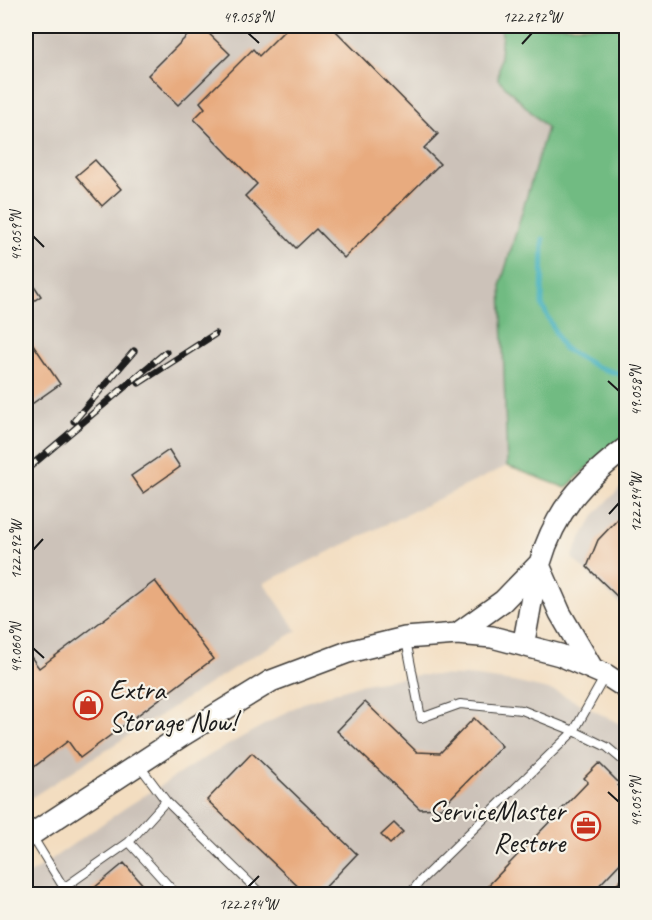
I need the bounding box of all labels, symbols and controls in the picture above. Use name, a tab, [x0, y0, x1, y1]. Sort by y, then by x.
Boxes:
text: 49.058°N	[223, 8, 276, 27]
text: 122.292°W	[503, 8, 564, 27]
text: 49.059°N	[7, 208, 26, 261]
text: 49.058°N	[627, 363, 646, 416]
text: 122.294°W	[627, 471, 646, 532]
text: 122.292°W	[7, 518, 26, 579]
text: 49.060°N	[7, 620, 26, 673]
place label: Extra Storage Now!	[109, 672, 242, 739]
shop icon: Extra Storage Now!	[72, 689, 104, 721]
text: 49.059°N	[627, 774, 646, 827]
place label: ServiceMaster Restore	[428, 793, 567, 860]
office icon: ServiceMaster Restore	[570, 810, 602, 842]
text: 122.294°W	[219, 895, 280, 914]

